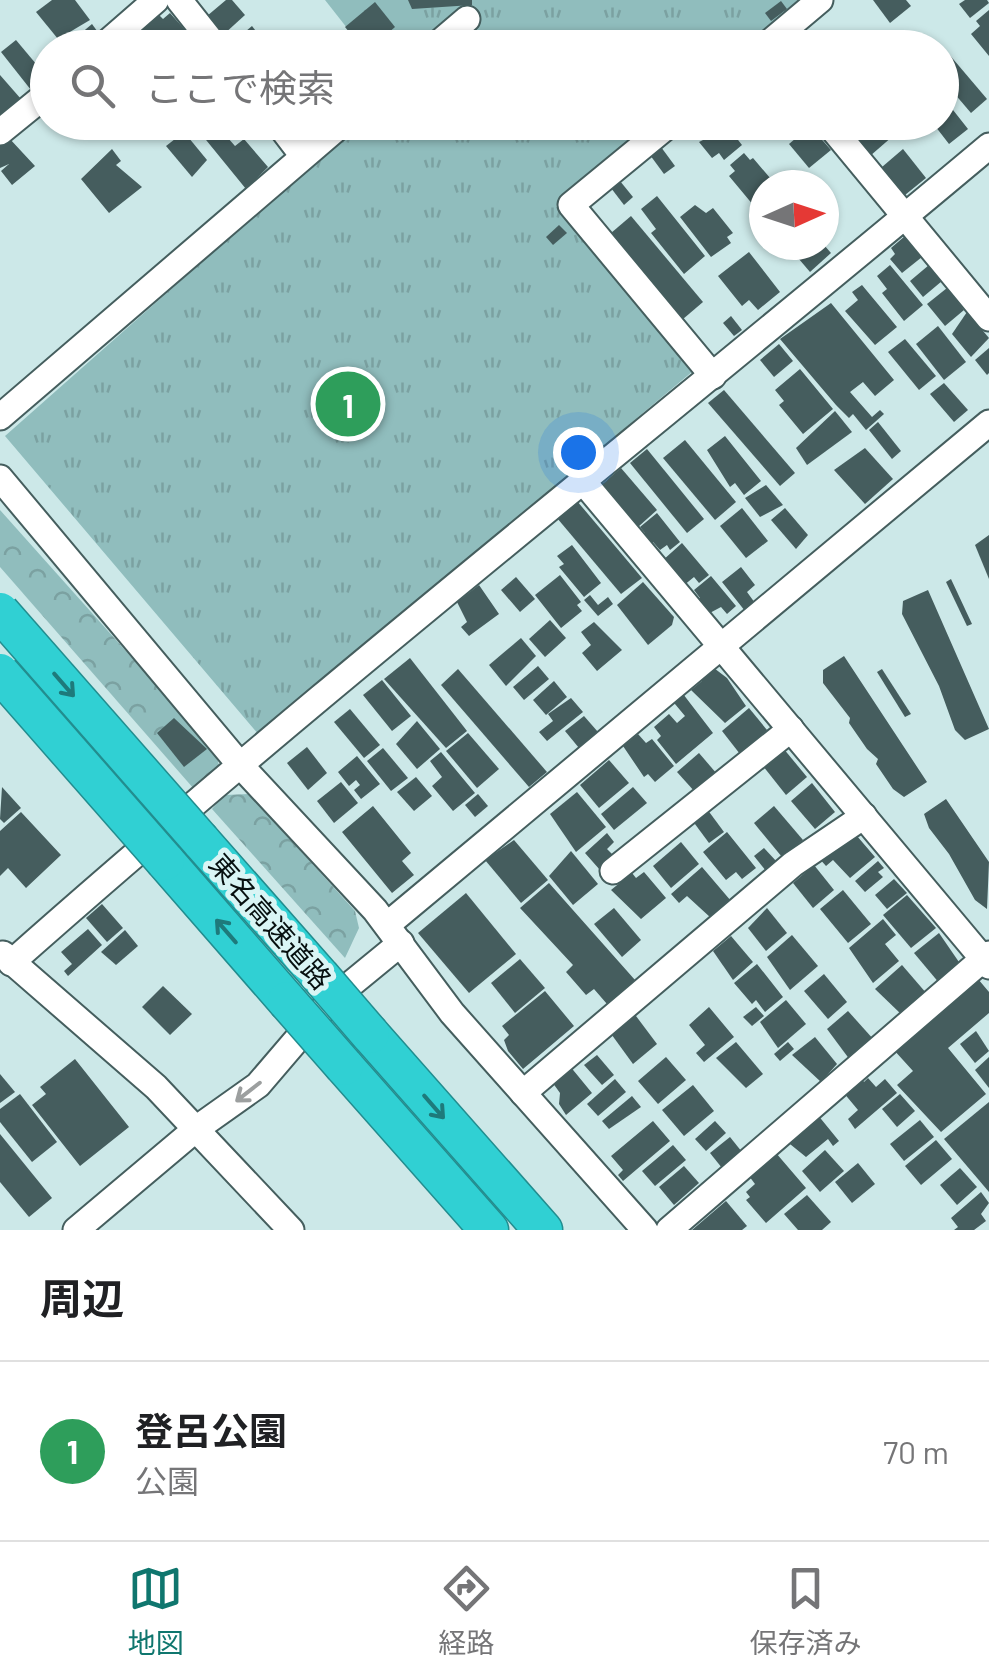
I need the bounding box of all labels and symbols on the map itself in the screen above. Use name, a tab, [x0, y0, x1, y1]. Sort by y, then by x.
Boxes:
north arrow	[749, 170, 839, 260]
pin: 1	[316, 366, 380, 442]
your location	[553, 427, 604, 478]
one-way arrow	[53, 672, 76, 697]
street label: 東名高速道路	[203, 846, 339, 996]
one-way arrow	[215, 919, 238, 944]
one-way arrow	[235, 1081, 261, 1103]
one-way arrow	[423, 1094, 446, 1119]

